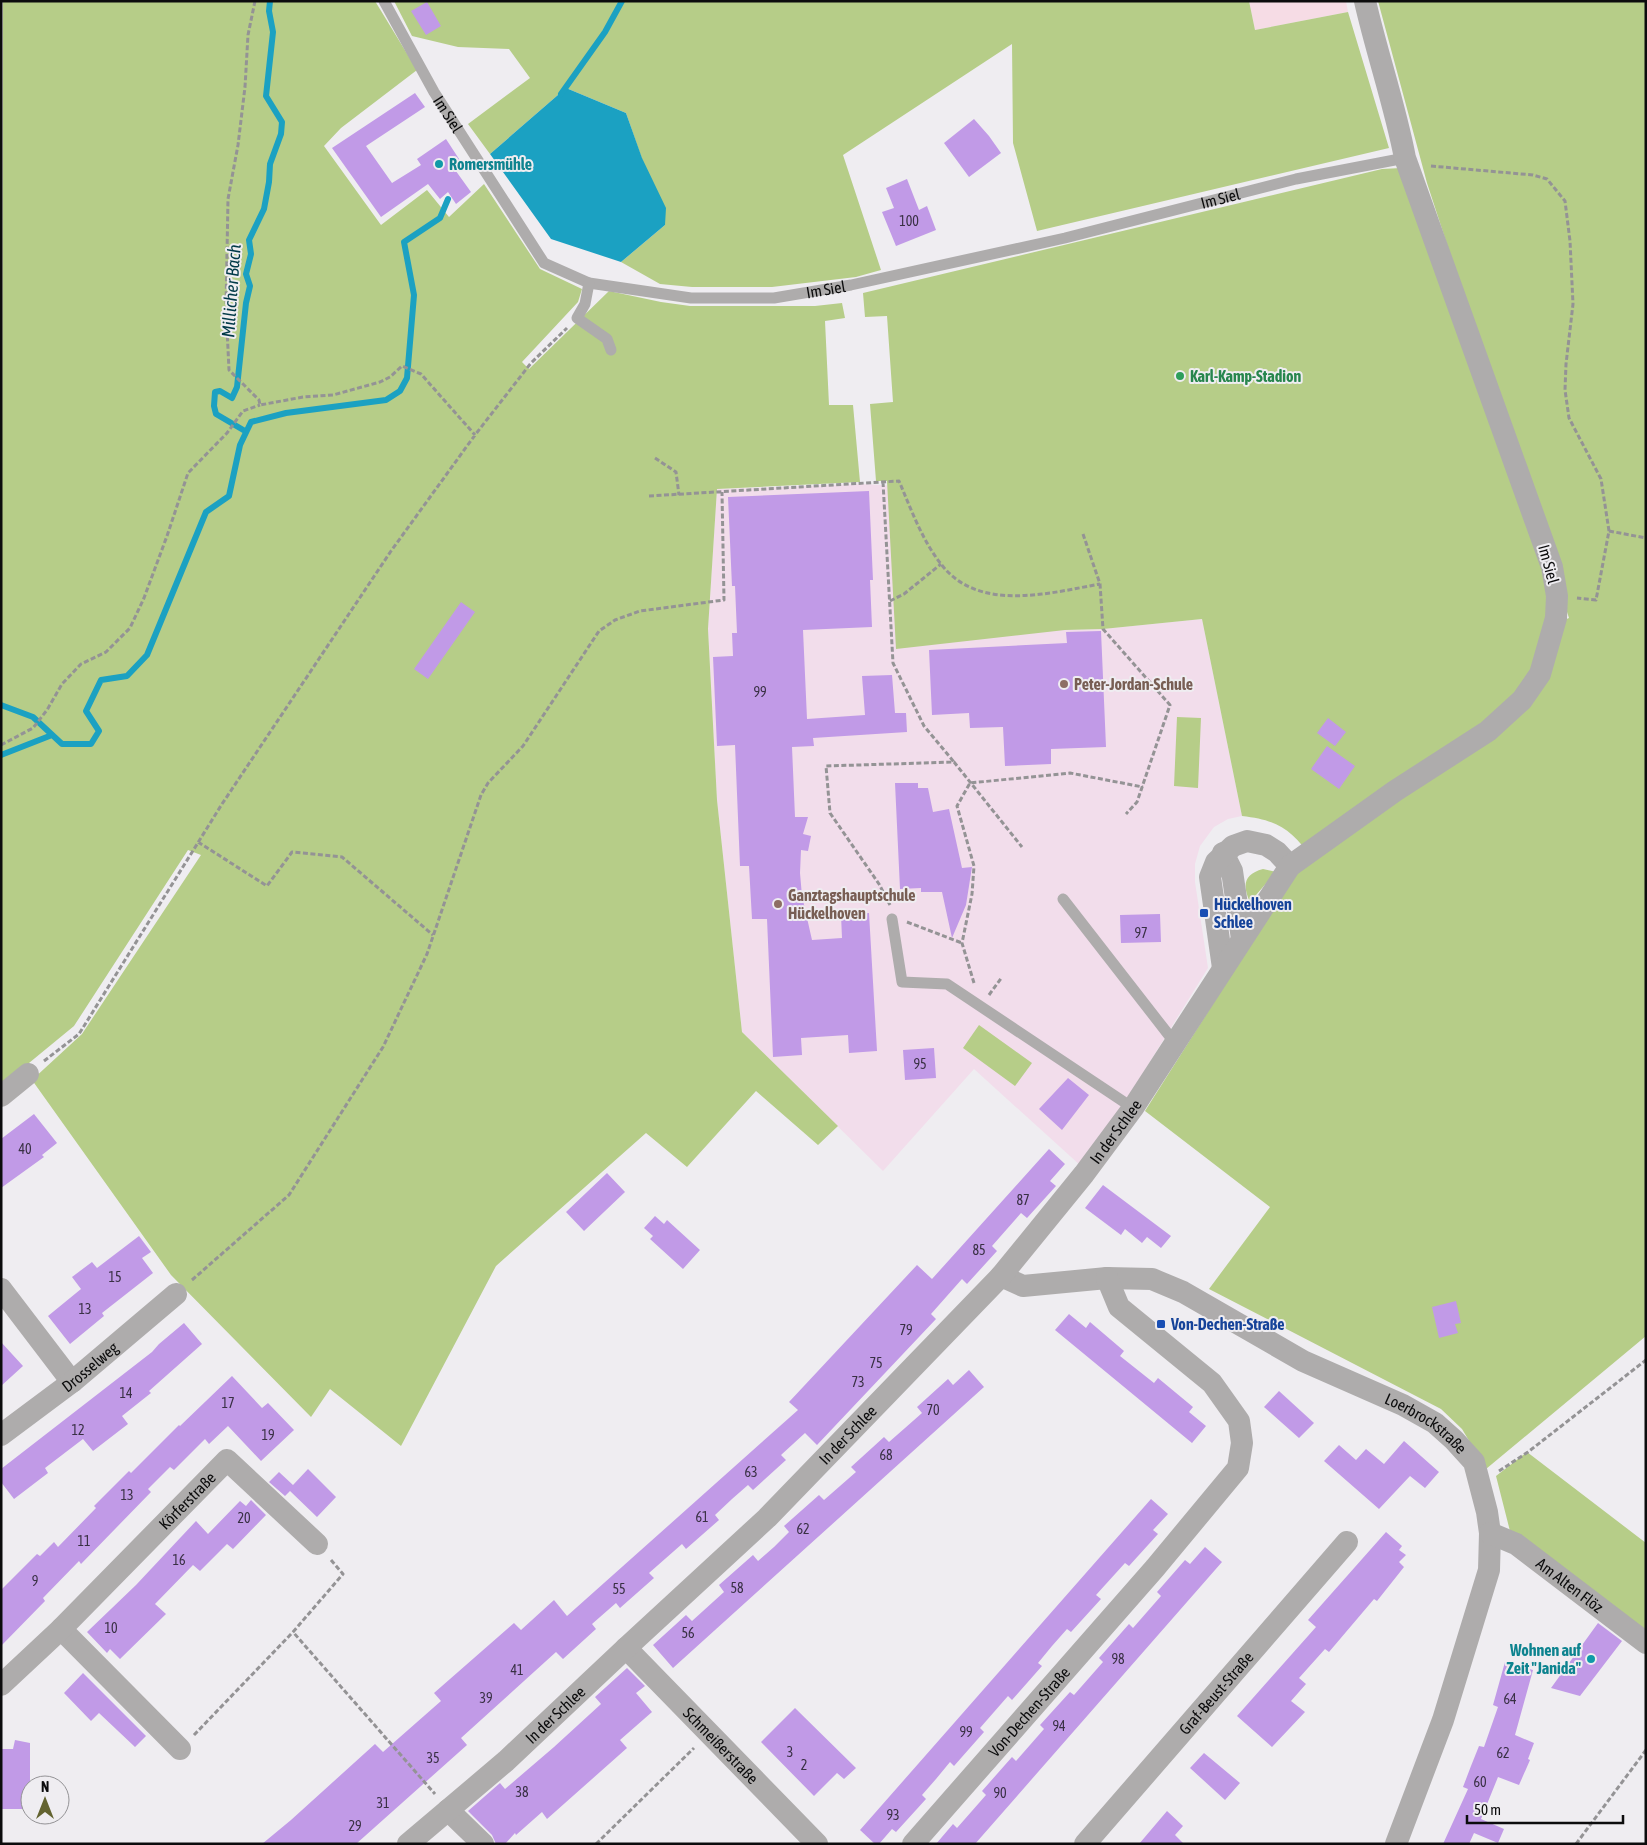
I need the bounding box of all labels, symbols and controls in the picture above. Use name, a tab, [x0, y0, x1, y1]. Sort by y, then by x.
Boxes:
street label: Im Siel	[430, 92, 467, 136]
place label: Romersmühle	[449, 155, 532, 173]
marker: Romersmühle	[433, 158, 445, 170]
street label: Im Siel	[1199, 185, 1243, 212]
house number: 100	[899, 213, 919, 229]
water label: Millicher Bach	[217, 243, 245, 338]
street label: Im Siel	[805, 277, 848, 301]
place label: Karl-Kamp-Stadion	[1190, 367, 1302, 385]
marker: Karl-Kamp-Stadion	[1174, 370, 1186, 382]
street label: Im Siel	[1535, 542, 1563, 586]
place label: Peter-Jordan-Schule	[1074, 675, 1193, 693]
marker: Peter-Jordan-Schule	[1058, 678, 1070, 690]
house number: 99	[753, 684, 767, 700]
place label: Ganztagshauptschule Hückelhoven	[788, 886, 916, 922]
place label: Hückelhoven Schlee	[1214, 895, 1292, 931]
marker: Ganztagshauptschule Hückelhoven	[772, 898, 784, 910]
marker: Hückelhoven Schlee	[1198, 907, 1210, 919]
house number: 97	[1134, 925, 1148, 941]
house number: 95	[913, 1056, 927, 1072]
street label: In der Schlee	[1086, 1096, 1145, 1167]
house number: 40	[18, 1141, 32, 1157]
house number: 87	[1016, 1192, 1030, 1208]
house number: 85	[972, 1242, 986, 1258]
house number: 15	[108, 1269, 122, 1285]
house number: 13	[78, 1301, 92, 1317]
place label: Von-Dechen-Straße	[1170, 1315, 1284, 1333]
marker: Von-Dechen-Straße	[1155, 1318, 1167, 1330]
house number: 79	[899, 1322, 913, 1338]
street label: Drosselweg	[58, 1338, 122, 1395]
house number: 75	[869, 1355, 883, 1371]
house number: 73	[851, 1374, 865, 1390]
house number: 14	[119, 1385, 133, 1401]
street label: Loerbrockstraße	[1382, 1389, 1471, 1457]
house number: 17	[221, 1395, 235, 1411]
street label: In der Schlee	[815, 1401, 880, 1468]
house number: 70	[926, 1402, 940, 1418]
house number: 12	[71, 1422, 85, 1438]
house number: 19	[261, 1427, 275, 1443]
house number: 68	[879, 1447, 893, 1463]
house number: 63	[744, 1464, 758, 1480]
street label: Körferstraße	[155, 1468, 219, 1533]
house number: 13	[120, 1487, 134, 1503]
house number: 61	[695, 1509, 709, 1525]
house number: 20	[237, 1510, 251, 1526]
house number: 62	[796, 1521, 810, 1537]
house number: 11	[77, 1533, 91, 1549]
house number: 16	[172, 1552, 186, 1568]
street label: Am Alten Flöz	[1533, 1554, 1607, 1616]
house number: 9	[32, 1573, 38, 1589]
house number: 58	[730, 1580, 744, 1596]
house number: 55	[612, 1581, 626, 1597]
house number: 10	[104, 1620, 118, 1636]
house number: 56	[681, 1625, 695, 1641]
place label: Wohnen auf Zeit "Janida"	[1507, 1641, 1582, 1677]
street label: Graf-Beust-Straße	[1175, 1648, 1257, 1738]
house number: 98	[1111, 1651, 1125, 1667]
marker: Wohnen auf Zeit "Janida"	[1585, 1653, 1597, 1665]
house number: 41	[510, 1662, 524, 1678]
street label: Von-Dechen-Straße	[985, 1663, 1073, 1760]
street label: In der Schlee	[522, 1682, 589, 1747]
house number: 39	[479, 1690, 493, 1706]
house number: 64	[1503, 1691, 1517, 1707]
street label: Schmeißerstraße	[680, 1704, 762, 1787]
house number: 94	[1052, 1718, 1066, 1734]
house number: 99	[959, 1724, 973, 1740]
house number: 3	[787, 1744, 793, 1760]
house number: 62	[1496, 1745, 1510, 1761]
house number: 35	[426, 1750, 440, 1766]
house number: 2	[801, 1757, 807, 1773]
house number: 60	[1473, 1774, 1487, 1790]
north arrow	[20, 1775, 70, 1825]
text: N	[41, 1779, 49, 1795]
house number: 38	[515, 1784, 529, 1800]
house number: 90	[993, 1785, 1007, 1801]
scale bar	[1467, 1792, 1623, 1824]
house number: 31	[376, 1795, 390, 1811]
text: 50 m	[1474, 1801, 1501, 1818]
house number: 93	[886, 1807, 900, 1823]
house number: 29	[348, 1818, 362, 1834]

